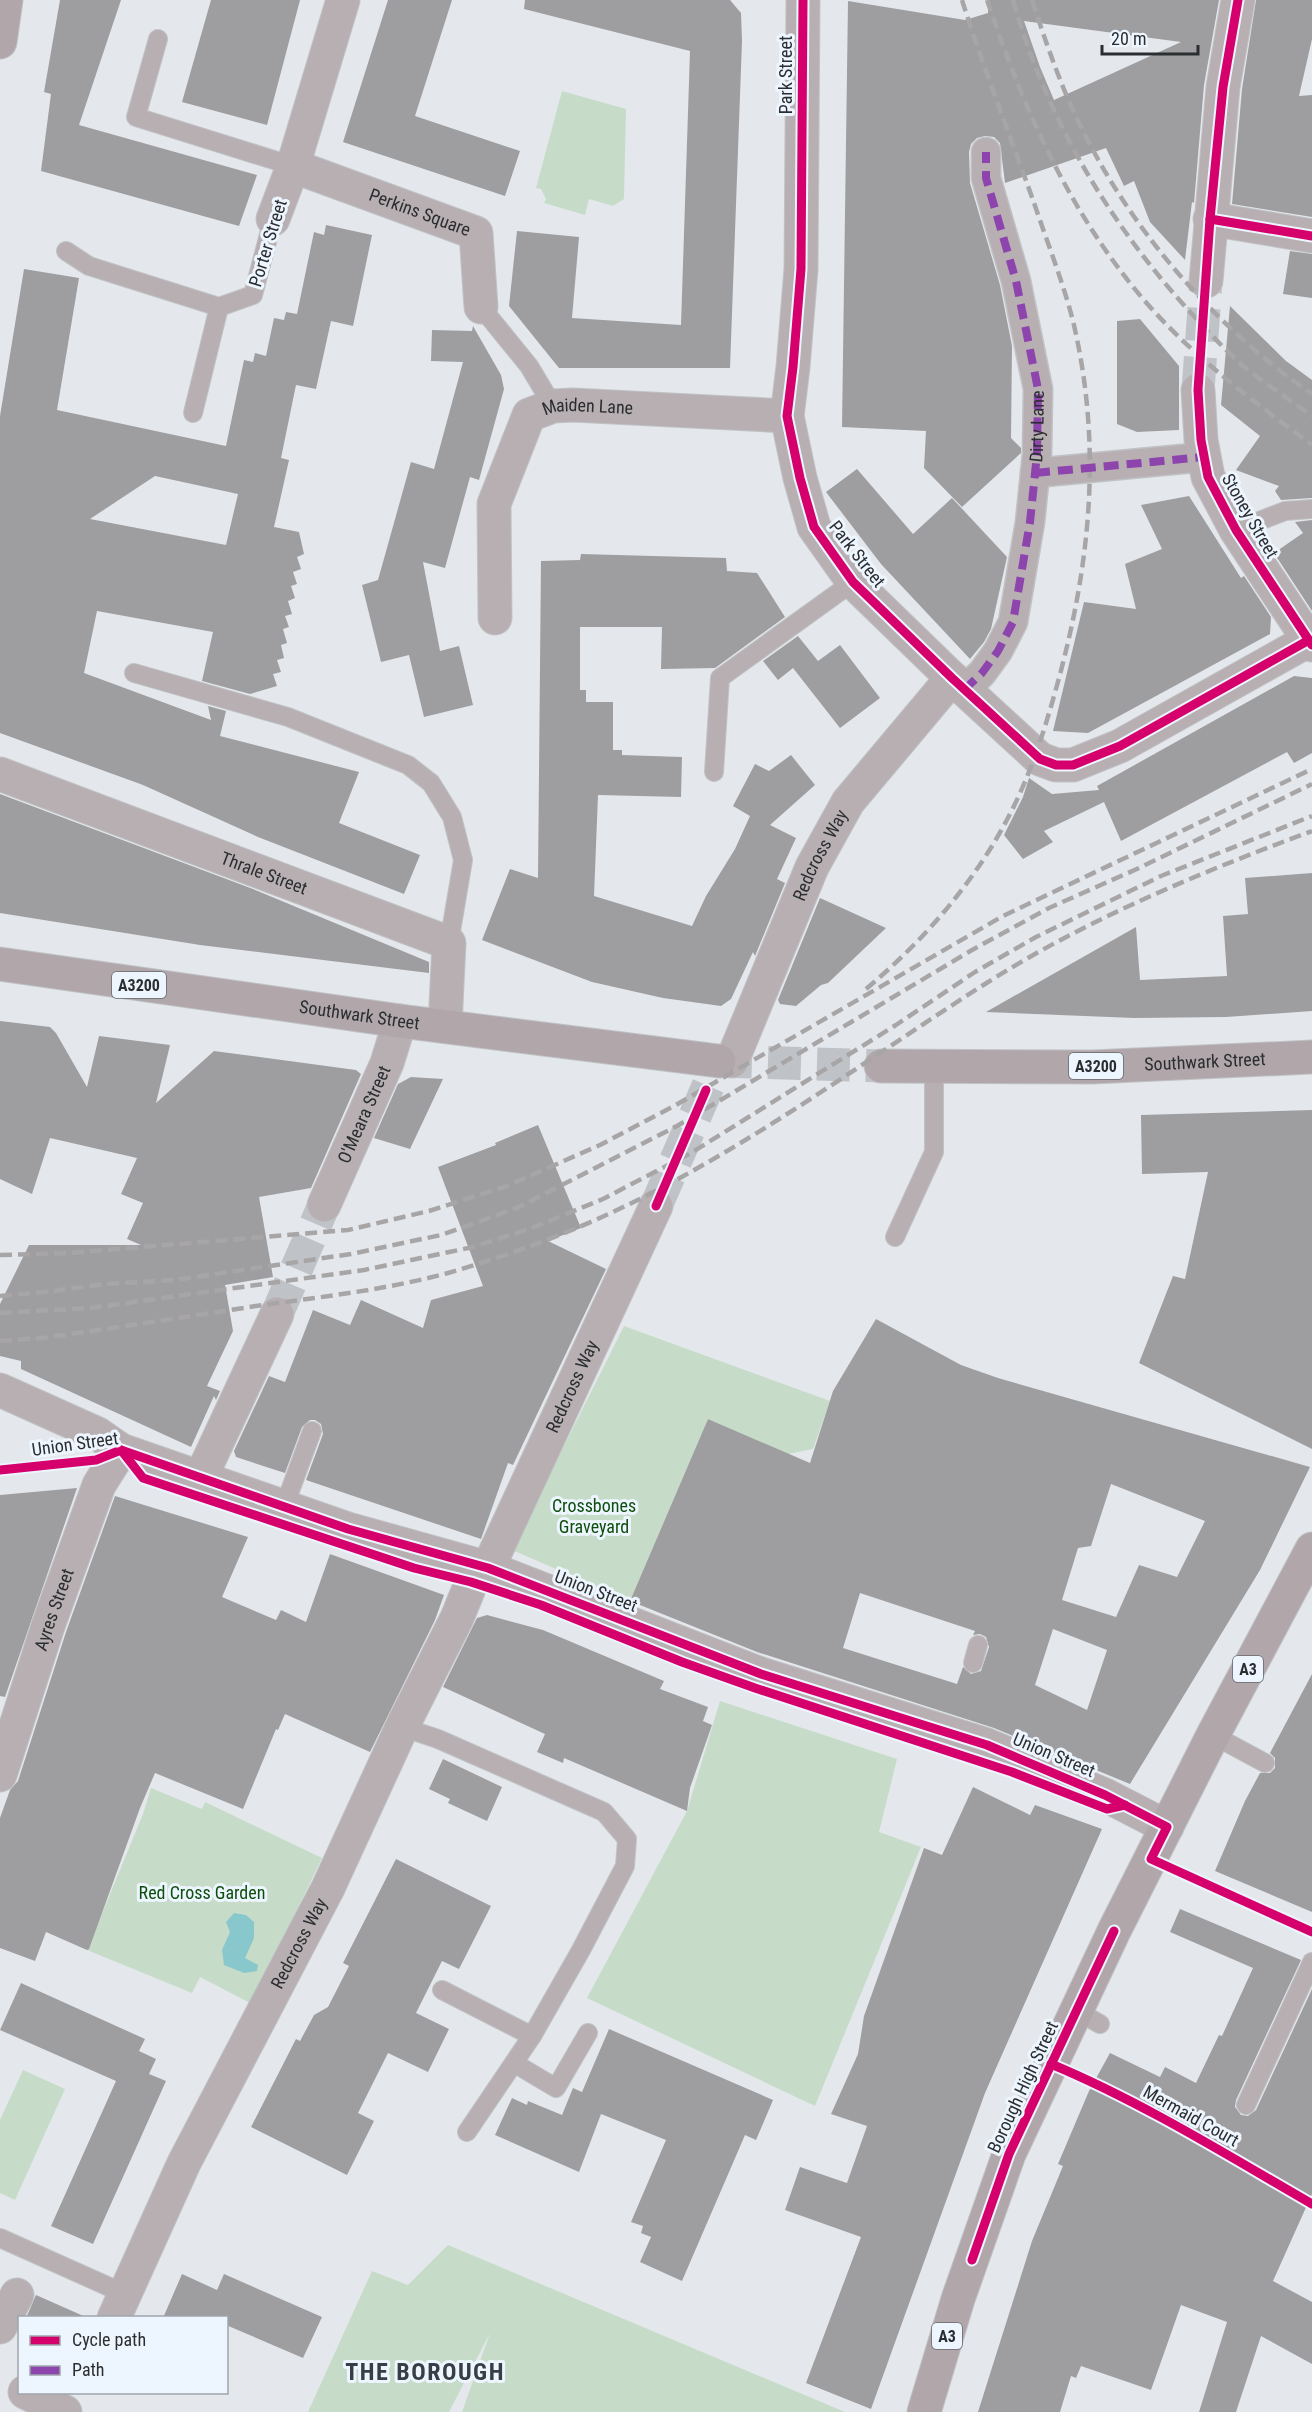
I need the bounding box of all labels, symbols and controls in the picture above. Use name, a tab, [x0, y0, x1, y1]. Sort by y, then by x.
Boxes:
scale bar	[1102, 18, 1198, 56]
text: 20 m	[1111, 28, 1146, 49]
street label: Park Street	[775, 36, 796, 114]
street label: Perkins Square	[366, 184, 474, 240]
street label: Porter Street	[244, 197, 291, 289]
street label: Dirty Lane	[1025, 390, 1048, 463]
street label: Maiden Lane	[539, 394, 634, 419]
street label: Stoney Street	[1218, 470, 1283, 562]
street label: Park Street	[825, 516, 890, 591]
street label: Redcross Way	[788, 805, 852, 904]
street label: Thrale Street	[218, 847, 310, 899]
road number: A3200	[112, 972, 166, 998]
street label: Southwark Street	[298, 996, 421, 1033]
street label: Southwark Street	[1144, 1048, 1266, 1075]
road number: A3200	[1069, 1053, 1123, 1079]
street label: O'Meara Street	[333, 1062, 395, 1166]
street label: Redcross Way	[541, 1336, 602, 1436]
street label: Union Street	[30, 1427, 119, 1460]
park label: Crossbones Graveyard	[552, 1495, 636, 1537]
street label: Union Street	[552, 1565, 641, 1616]
street label: Ayres Street	[30, 1566, 78, 1653]
road number: A3	[1233, 1656, 1263, 1682]
street label: Union Street	[1010, 1728, 1098, 1781]
park label: Red Cross Garden	[139, 1882, 265, 1903]
street label: Redcross Way	[266, 1894, 331, 1992]
street label: Borough High Street	[983, 2018, 1062, 2156]
street label: Mermaid Court	[1140, 2081, 1243, 2150]
legend	[18, 2316, 228, 2394]
road number: A3	[932, 2323, 962, 2349]
text: Cycle path	[72, 2329, 146, 2350]
district label: THE BOROUGH	[345, 2358, 505, 2386]
text: Path	[72, 2359, 105, 2380]

